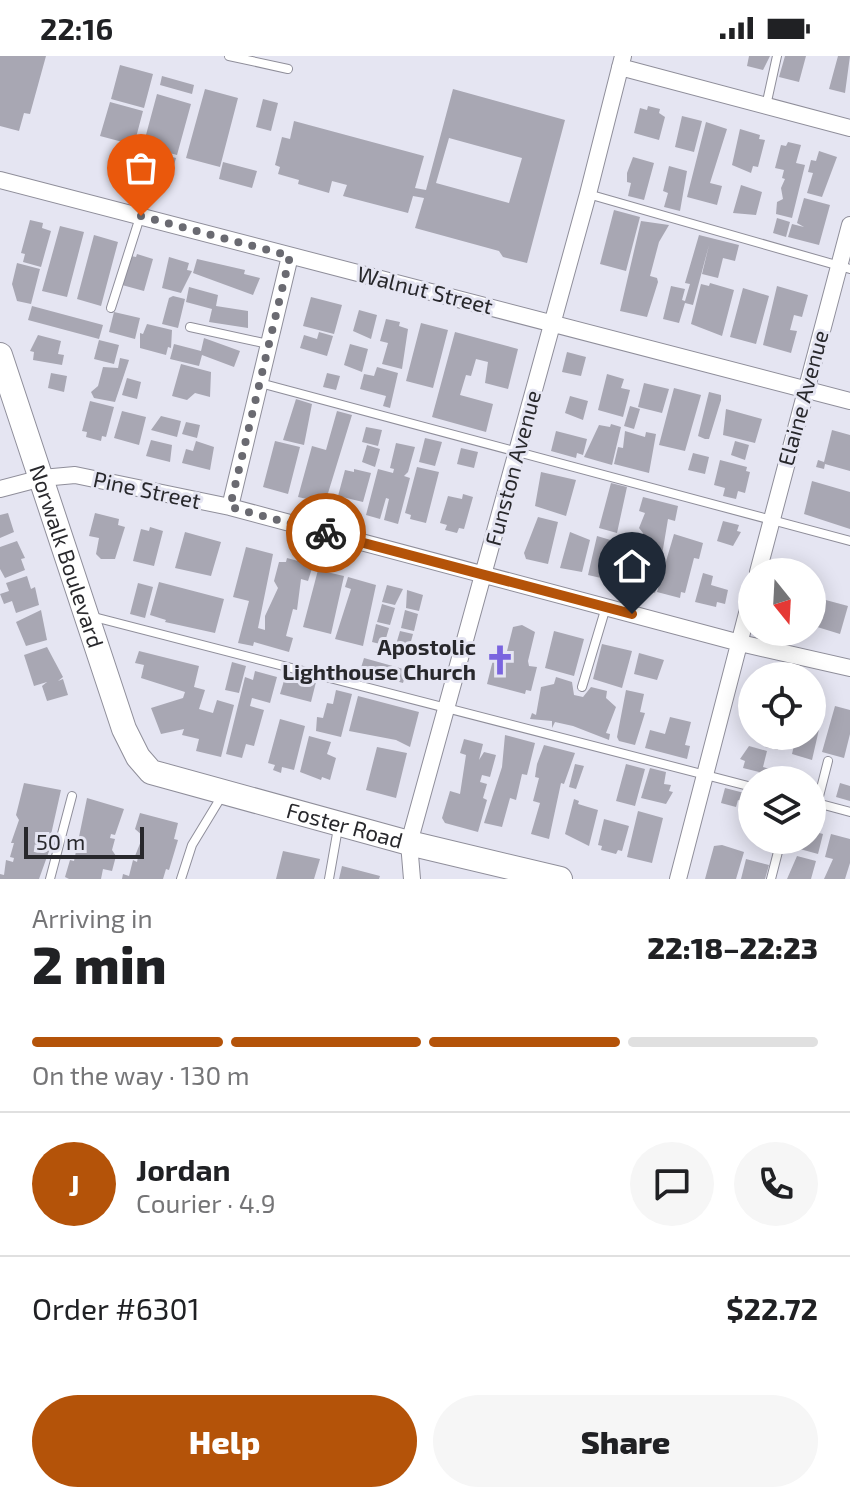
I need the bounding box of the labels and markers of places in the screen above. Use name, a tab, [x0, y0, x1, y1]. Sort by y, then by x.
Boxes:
pin	[107, 134, 175, 216]
pin	[598, 532, 666, 614]
place label: Apostolic Lighthouse Church	[282, 633, 476, 684]
church icon: Apostolic Lighthouse Church	[483, 643, 517, 677]

